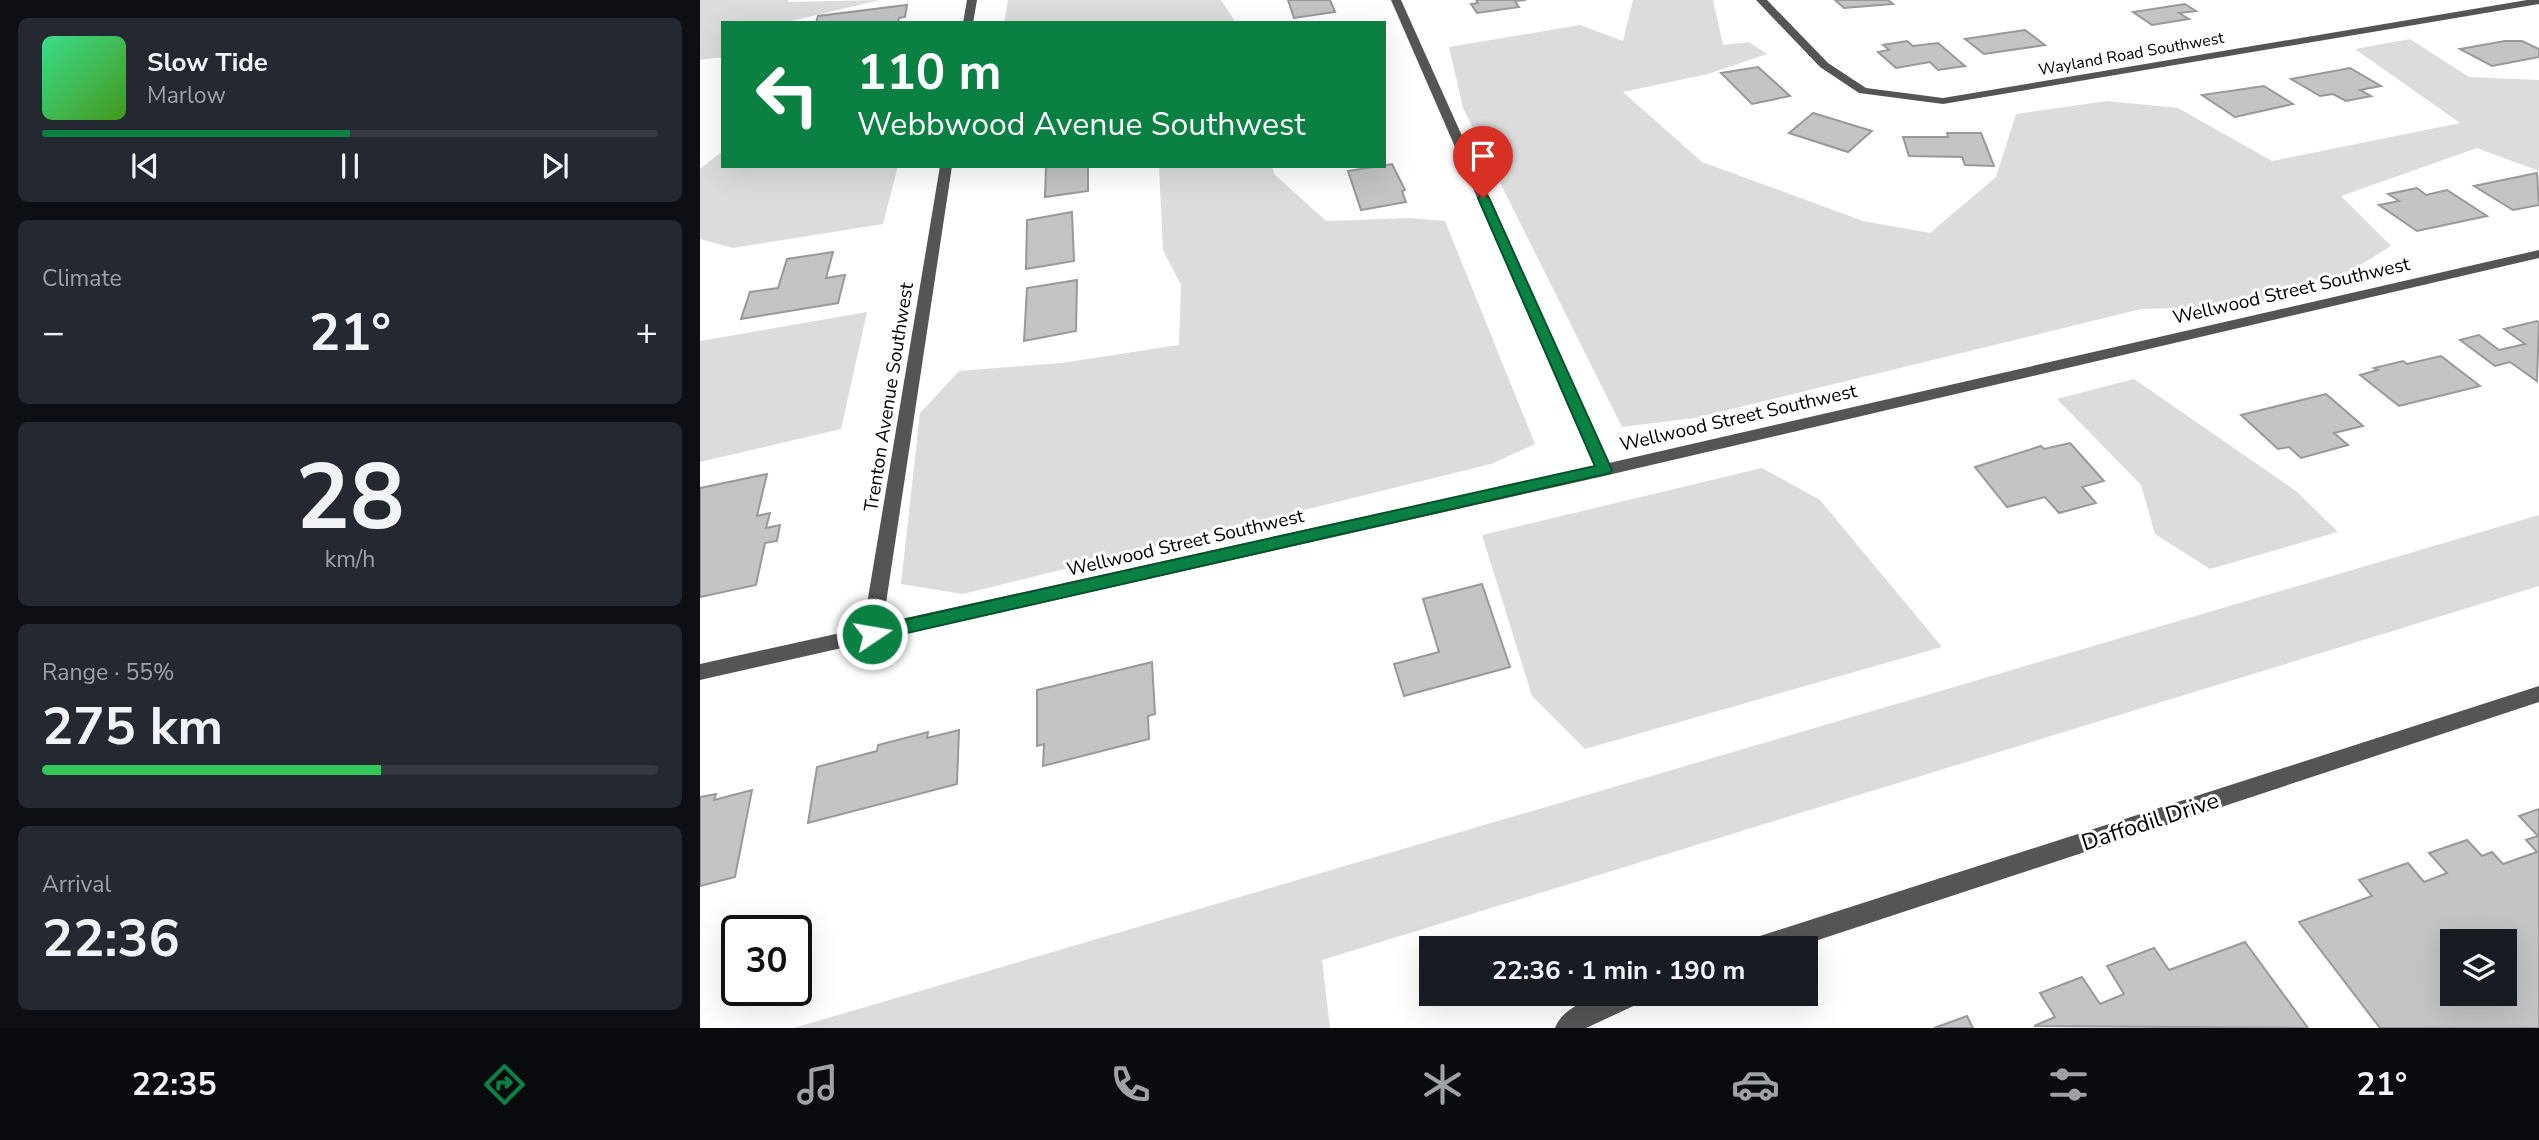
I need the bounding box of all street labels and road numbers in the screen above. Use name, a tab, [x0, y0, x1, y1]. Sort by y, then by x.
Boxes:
street label: Wayland Road Southwest	[2037, 27, 2226, 81]
street label: Wellwood Street Southwest	[2170, 251, 2413, 331]
street label: Trenton Avenue Southwest	[858, 280, 920, 514]
street label: Wellwood Street Southwest	[1617, 378, 1860, 458]
street label: Wellwood Street Southwest	[1064, 503, 1307, 583]
street label: Daffodil Drive	[2078, 785, 2223, 858]

